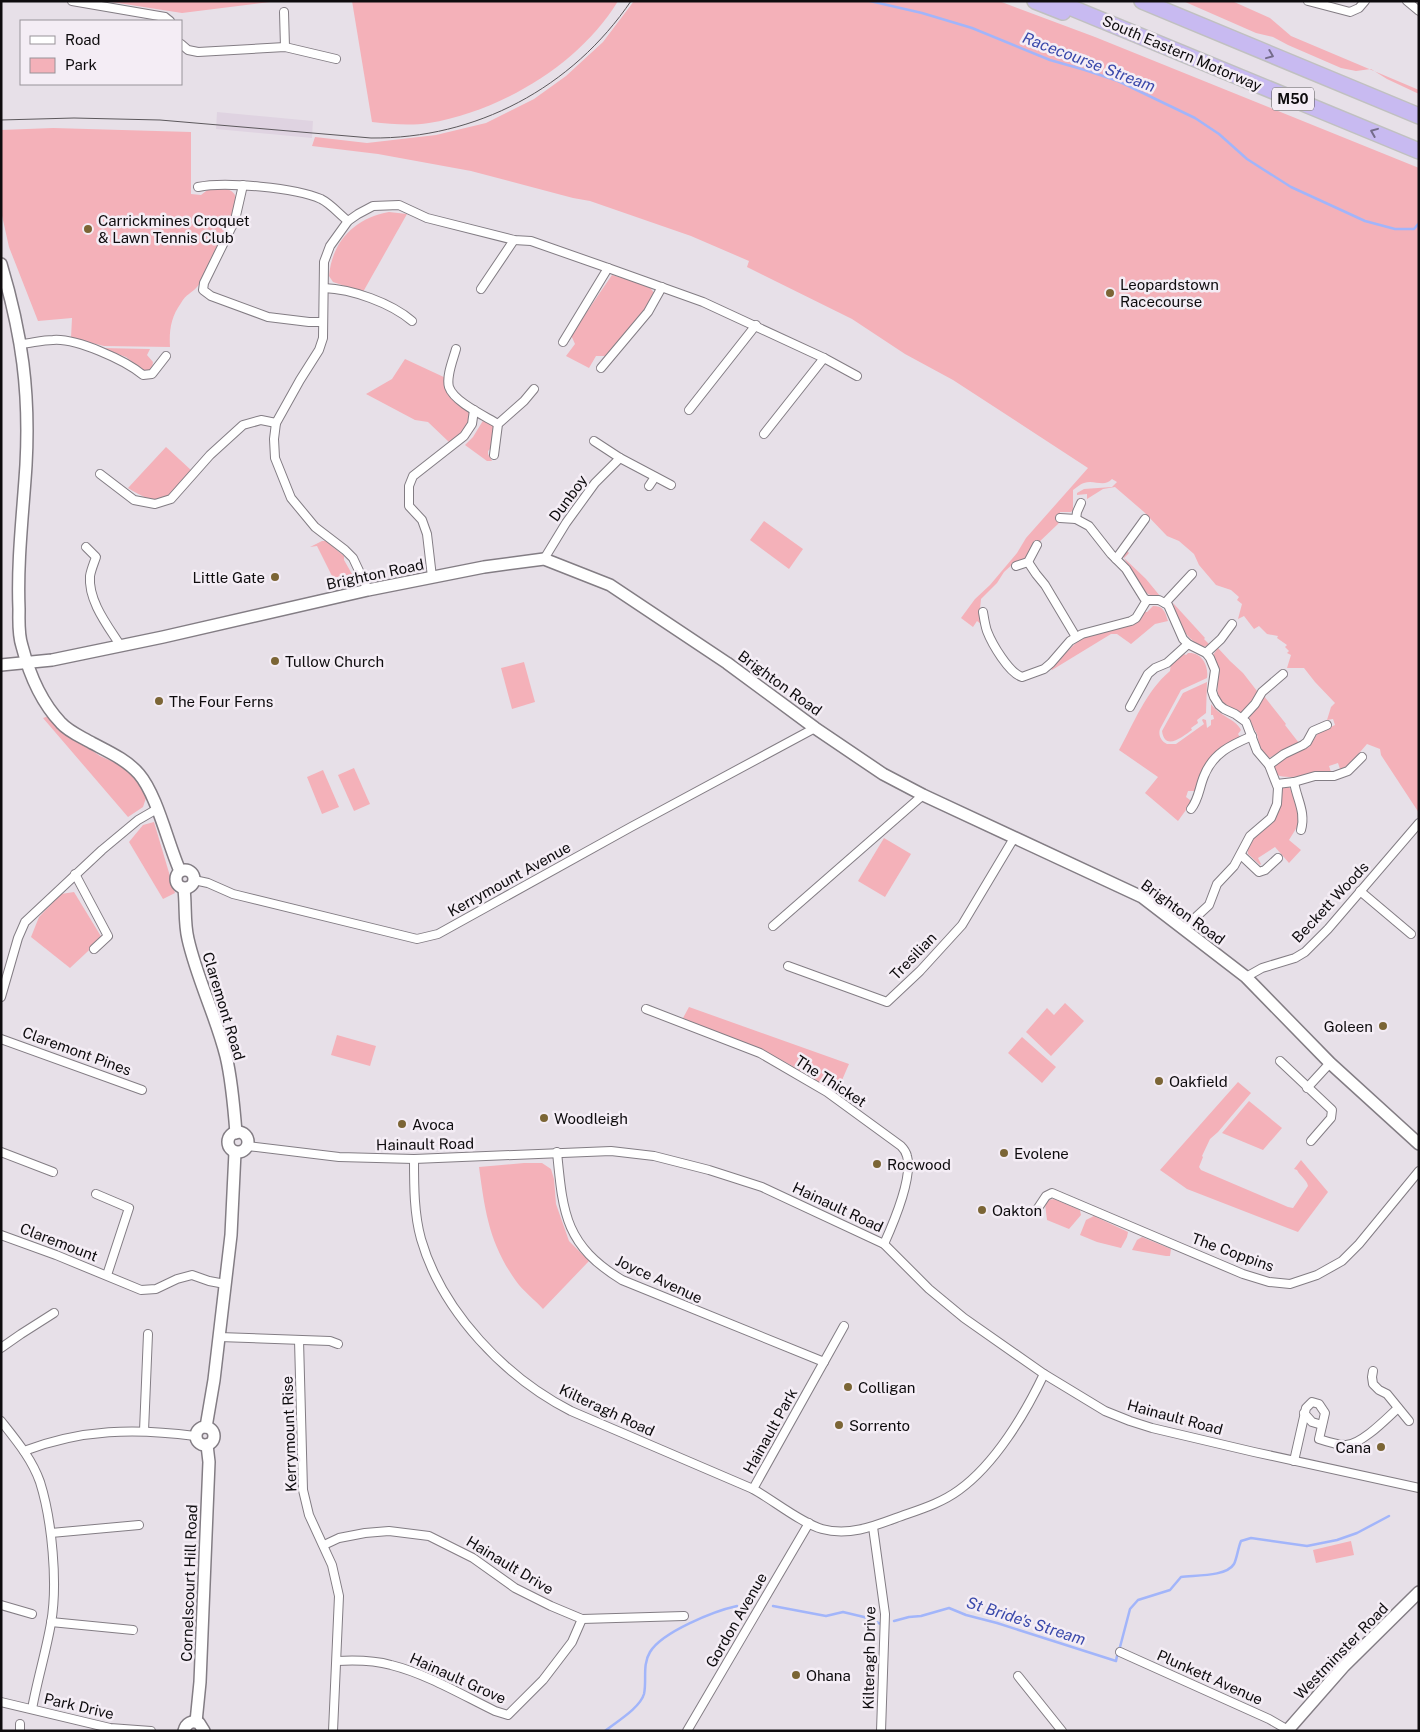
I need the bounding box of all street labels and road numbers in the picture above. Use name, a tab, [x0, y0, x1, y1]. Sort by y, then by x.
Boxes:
street label: South Eastern Motorway	[1100, 12, 1264, 94]
road number: M50	[1272, 88, 1314, 110]
street label: Dunboy	[545, 471, 591, 525]
street label: Brighton Road	[325, 555, 425, 593]
street label: Brighton Road	[735, 647, 825, 719]
street label: Kerrymount Avenue	[445, 838, 573, 920]
street label: Beckett Woods	[1288, 858, 1372, 946]
street label: Brighton Road	[1138, 876, 1228, 948]
street label: Tresilian	[886, 929, 940, 983]
street label: Claremont Road	[199, 950, 249, 1062]
street label: Claremont Pines	[20, 1023, 134, 1079]
street label: The Thicket	[792, 1052, 870, 1110]
street label: Hainault Road	[376, 1135, 474, 1153]
street label: Hainault Road	[790, 1179, 886, 1235]
street label: Claremount	[18, 1219, 100, 1265]
street label: The Coppins	[1190, 1229, 1276, 1275]
street label: Joyce Avenue	[613, 1251, 705, 1307]
street label: Kerrymount Rise	[278, 1376, 300, 1492]
street label: Kilteragh Road	[557, 1380, 657, 1440]
street label: Hainault Park	[740, 1385, 800, 1477]
street label: Hainault Road	[1125, 1396, 1225, 1438]
street label: Cornelscourt Hill Road	[178, 1504, 200, 1662]
street label: Hainault Drive	[463, 1532, 557, 1598]
street label: Gordon Avenue	[702, 1570, 770, 1670]
street label: Westminster Road	[1291, 1599, 1391, 1703]
street label: Kilteragh Drive	[860, 1606, 878, 1710]
street label: Plunkett Avenue	[1155, 1646, 1265, 1708]
street label: Hainault Grove	[407, 1649, 509, 1707]
street label: Park Drive	[42, 1690, 116, 1722]

